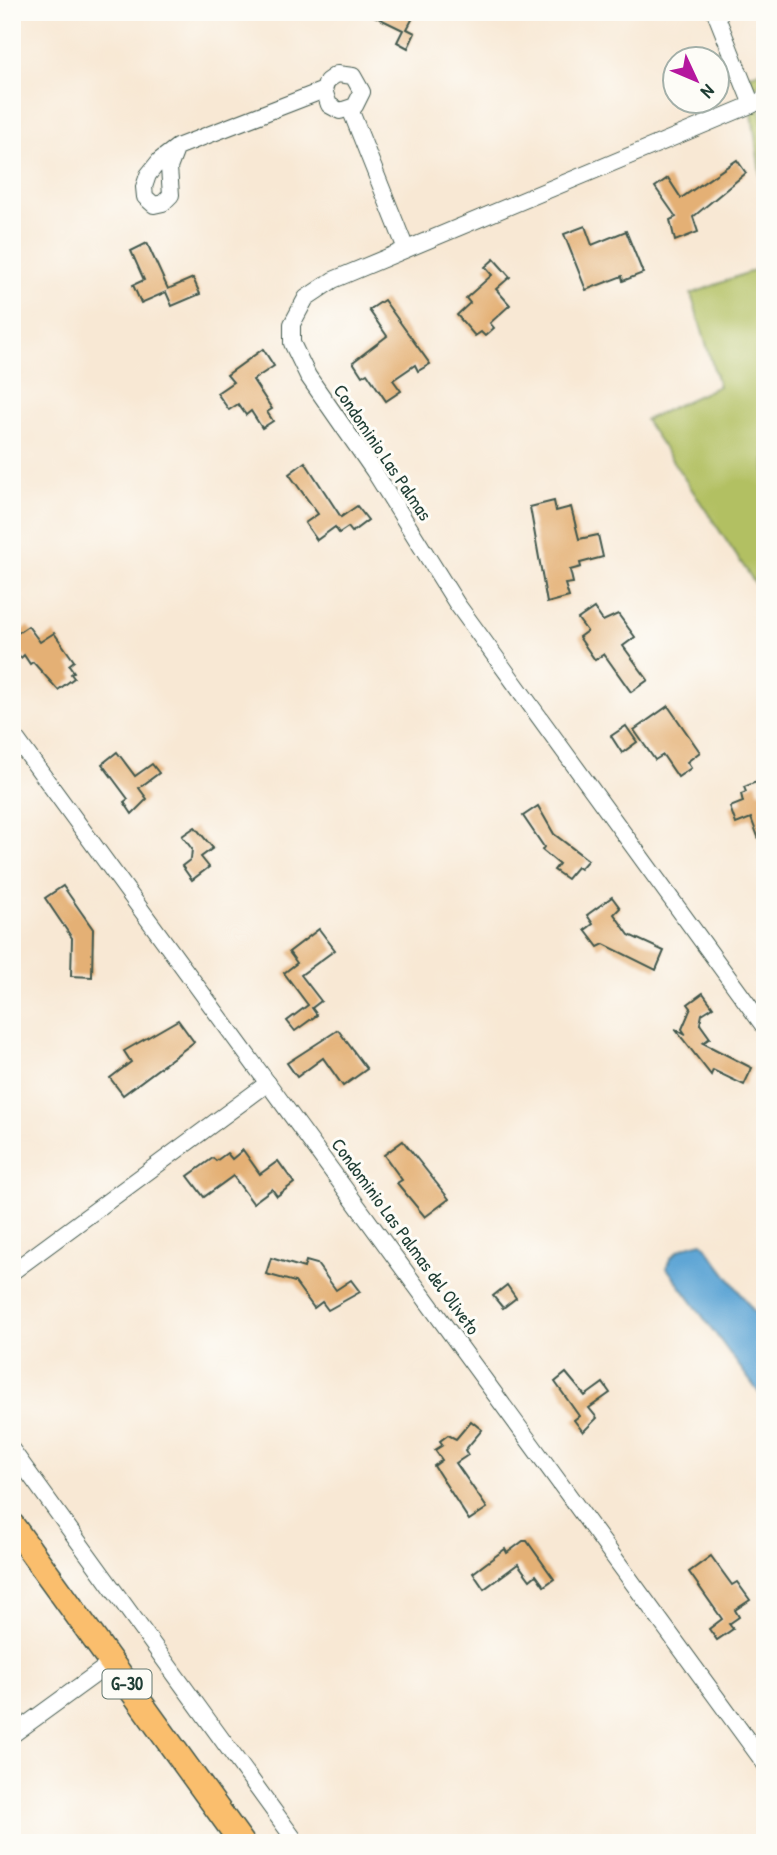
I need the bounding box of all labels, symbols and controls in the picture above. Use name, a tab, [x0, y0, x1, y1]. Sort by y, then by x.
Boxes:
north arrow	[662, 46, 732, 116]
text: N	[695, 79, 721, 104]
street label: Condominio Las Palmas	[328, 379, 438, 525]
street label: Condominio Las Palmas del Oliveto	[326, 1132, 486, 1340]
road number: G-30	[102, 1670, 152, 1699]

